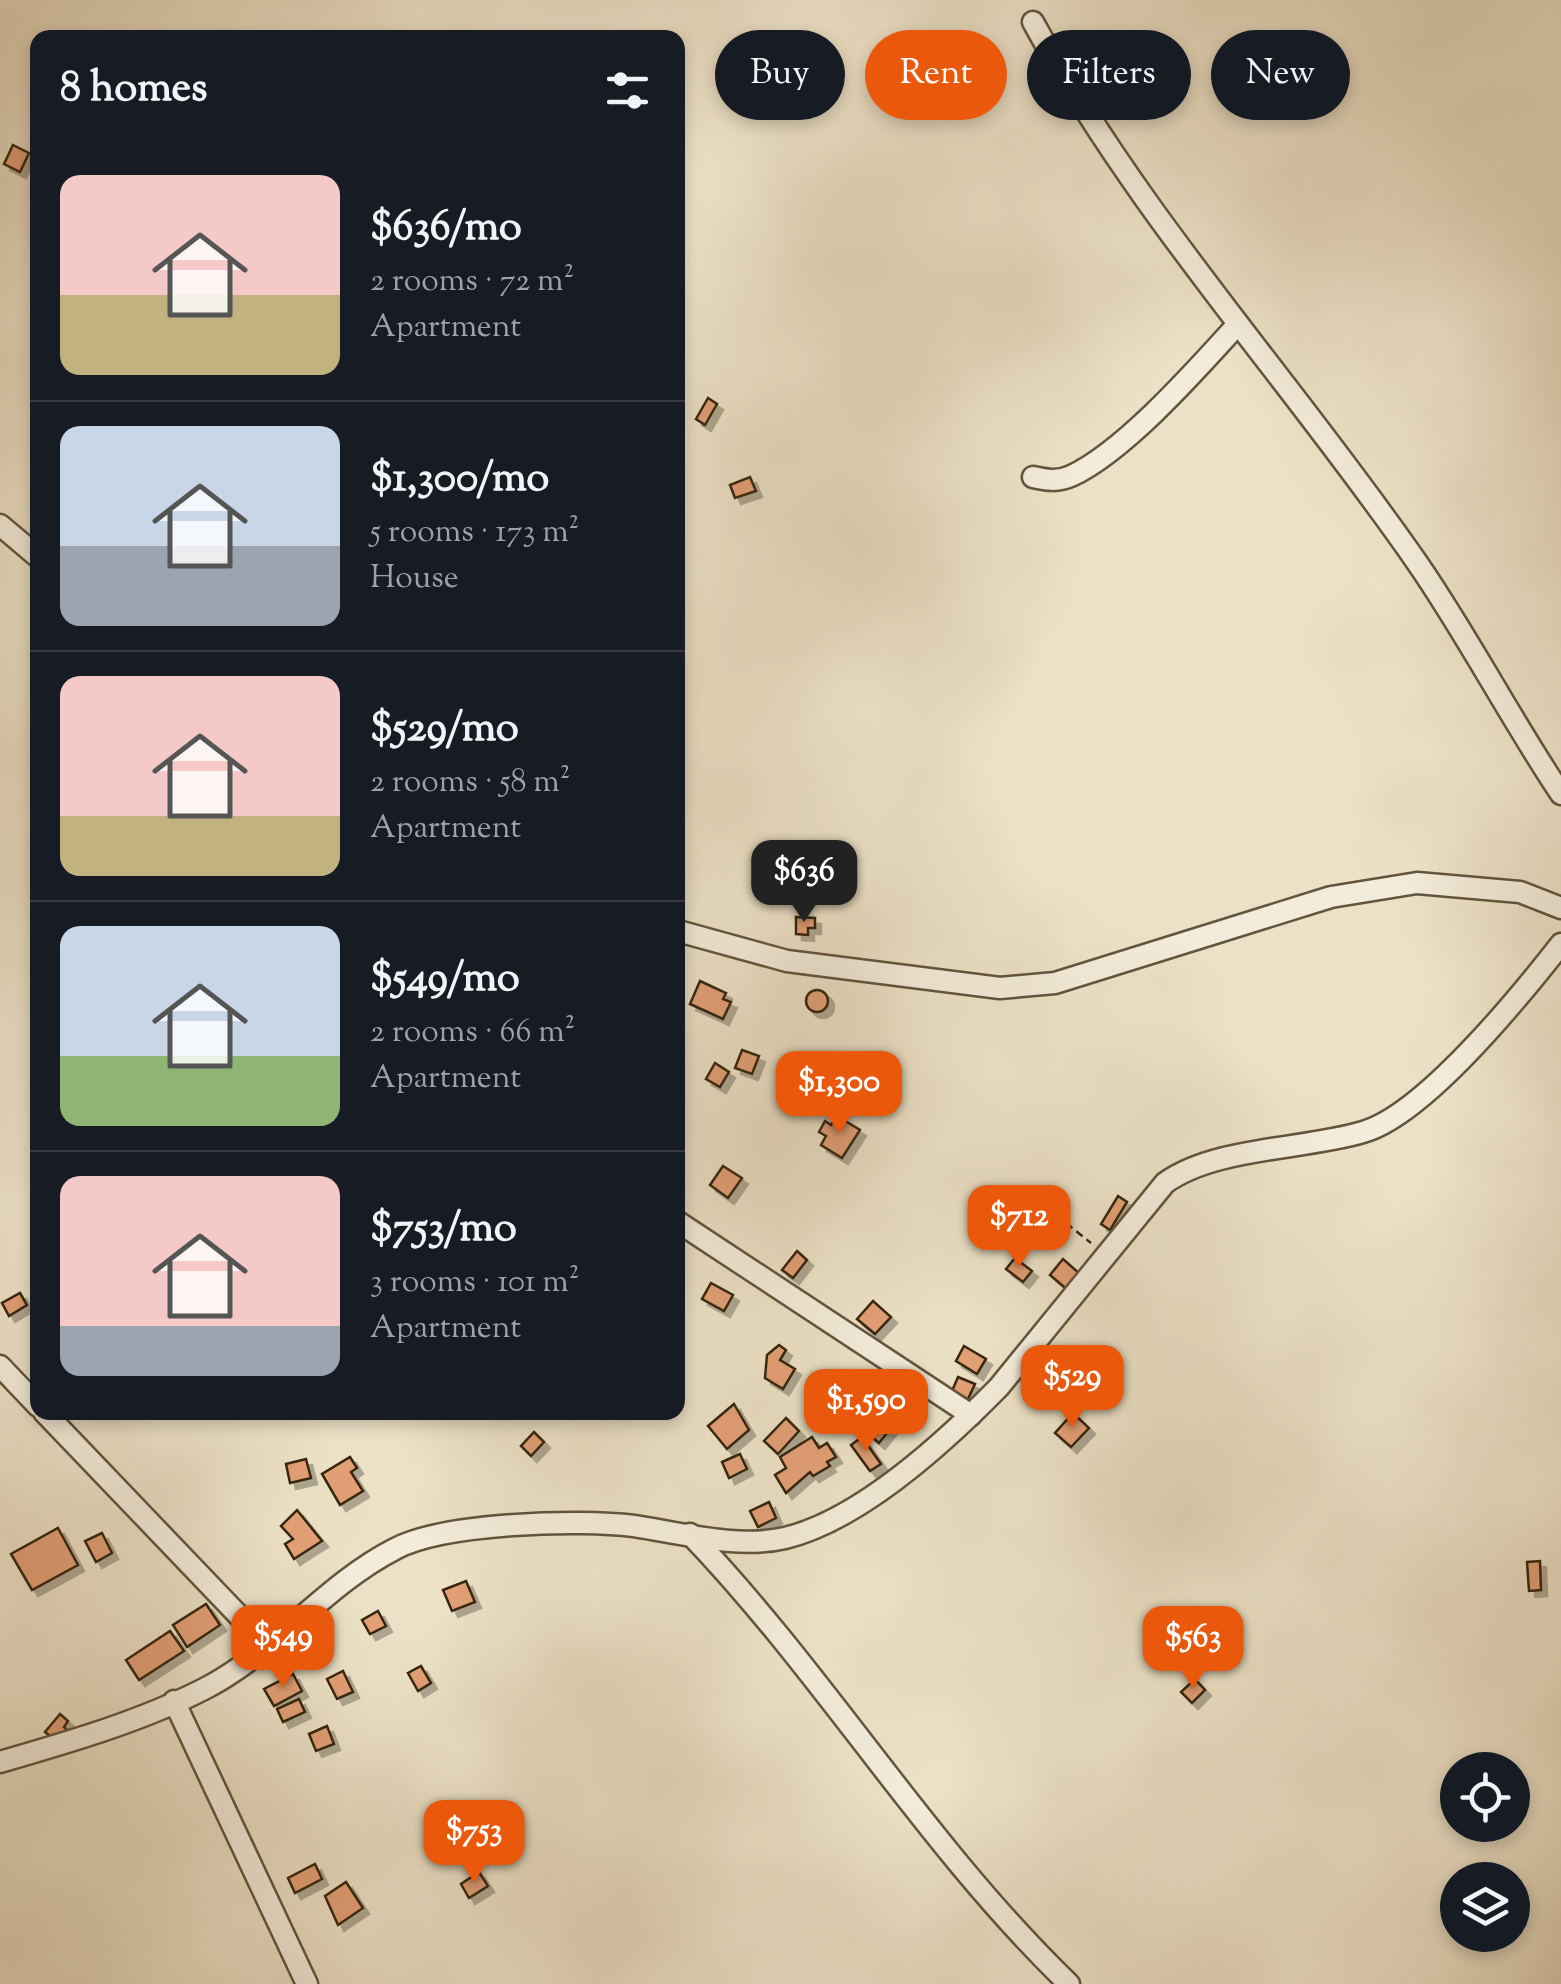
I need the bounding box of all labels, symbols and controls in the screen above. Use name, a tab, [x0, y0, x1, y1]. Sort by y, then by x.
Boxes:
chip: Buy	[715, 30, 845, 120]
chip: Rent	[865, 30, 1007, 120]
chip: Filters	[1027, 30, 1191, 120]
chip: New	[1211, 30, 1350, 120]
text: 8 homes	[60, 60, 208, 120]
icon: filters	[600, 63, 655, 118]
text: $636/mo	[370, 199, 522, 259]
icon: home	[140, 215, 260, 335]
text: 2 rooms · 72 m²	[370, 259, 574, 305]
text: Apartment	[370, 305, 521, 351]
text: $1,300/mo	[370, 450, 549, 510]
icon: home	[140, 466, 260, 586]
text: 5 rooms · 173 m²	[370, 510, 579, 556]
text: House	[370, 556, 459, 602]
text: $529/mo	[370, 700, 519, 760]
icon: home	[140, 716, 260, 836]
text: 2 rooms · 58 m²	[370, 760, 571, 806]
text: Apartment	[370, 806, 521, 852]
pin: $636	[745, 840, 863, 925]
text: $636	[773, 849, 835, 895]
text: $549/mo	[370, 950, 520, 1010]
icon: home	[140, 966, 260, 1086]
text: 2 rooms · 66 m²	[370, 1010, 575, 1056]
pin: $1,300	[758, 1051, 920, 1136]
text: Apartment	[370, 1056, 521, 1102]
text: $1,300	[798, 1060, 880, 1106]
pin: $712	[960, 1185, 1078, 1270]
text: $712	[990, 1194, 1048, 1240]
text: $753/mo	[370, 1200, 517, 1260]
icon: home	[140, 1216, 260, 1336]
text: 3 rooms · 101 m²	[370, 1260, 580, 1306]
text: Apartment	[370, 1306, 521, 1352]
pin: $529	[1013, 1345, 1131, 1430]
text: $529	[1043, 1354, 1101, 1400]
pin: $1,590	[785, 1369, 947, 1454]
text: $1,590	[826, 1378, 906, 1424]
pin: $549	[224, 1605, 342, 1690]
pin: $563	[1134, 1606, 1252, 1691]
text: $549	[253, 1614, 313, 1660]
text: $563	[1165, 1615, 1221, 1661]
map controls	[1440, 1752, 1530, 1952]
button: locate	[1440, 1752, 1530, 1842]
pin: $753	[415, 1800, 533, 1885]
text: $753	[446, 1809, 502, 1855]
button: layers	[1440, 1862, 1530, 1952]

